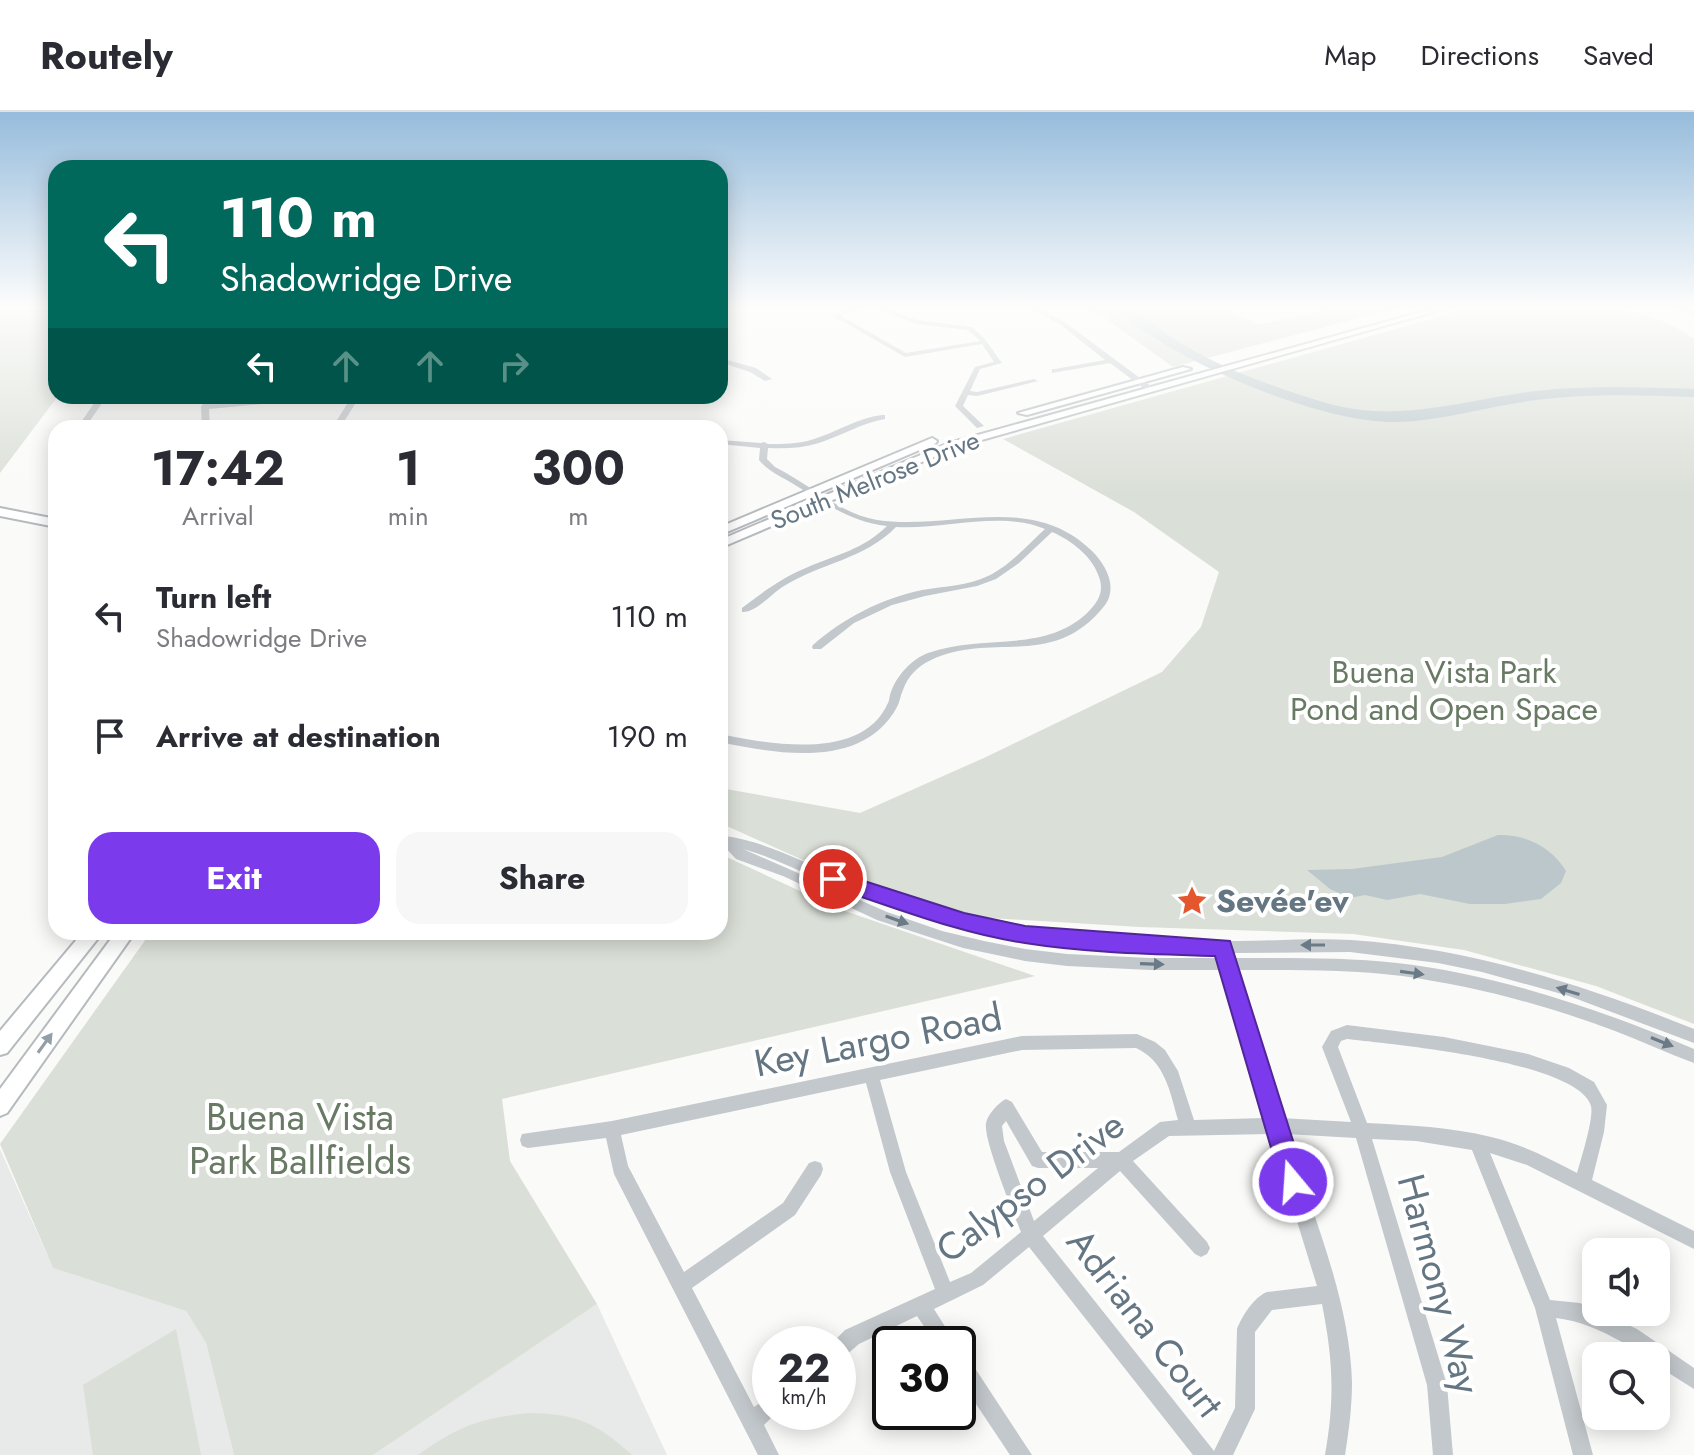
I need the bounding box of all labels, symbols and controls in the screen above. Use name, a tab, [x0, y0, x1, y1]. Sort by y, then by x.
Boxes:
text: Routely	[40, 28, 173, 83]
text: Map	[1324, 35, 1376, 76]
text: Directions	[1420, 35, 1539, 76]
text: Saved	[1583, 35, 1654, 76]
text: 110 m	[220, 177, 377, 258]
icon: left	[88, 192, 192, 296]
text: Shadowridge Drive	[220, 252, 512, 304]
icon: left	[240, 344, 284, 388]
icon: ahead	[324, 344, 368, 388]
icon: ahead	[408, 344, 452, 388]
icon: right	[492, 344, 536, 388]
street label: South Melrose Drive	[765, 421, 985, 539]
text: 17:42	[151, 434, 285, 503]
text: 1	[396, 434, 420, 503]
text: 300	[532, 434, 625, 503]
text: Arrival	[182, 497, 254, 535]
text: min	[388, 497, 429, 535]
text: m	[568, 497, 588, 535]
text: Turn left	[156, 576, 271, 619]
icon: left	[88, 594, 132, 638]
text: 110 m	[611, 595, 688, 638]
text: Shadowridge Drive	[156, 619, 367, 657]
park label: Buena Vista Park Pond and Open Space	[1290, 649, 1598, 732]
icon: arrive	[88, 714, 132, 758]
text: Arrive at destination	[156, 715, 441, 758]
text: 190 m	[607, 715, 688, 758]
button: Exit	[88, 832, 380, 924]
button: Share	[396, 832, 688, 924]
pin	[799, 845, 867, 913]
icon: arrive	[811, 857, 855, 901]
place label: Sevée'ev	[1216, 878, 1349, 924]
place icon: Sevée'ev	[1175, 884, 1209, 918]
one-way arrow	[885, 915, 909, 927]
one-way arrow	[1300, 939, 1325, 951]
one-way arrow	[1140, 958, 1165, 971]
one-way arrow	[1399, 967, 1424, 980]
one-way arrow	[1556, 984, 1580, 996]
street label: Key Largo Road	[749, 989, 1006, 1090]
one-way arrow	[37, 1032, 53, 1053]
one-way arrow	[1650, 1036, 1674, 1049]
park label: Buena Vista Park Ballfields	[189, 1089, 411, 1188]
street label: Calypso Drive	[924, 1097, 1135, 1276]
position arrow	[1251, 1140, 1335, 1224]
street label: Harmony Way	[1384, 1168, 1495, 1400]
street label: Adriana Court	[1054, 1217, 1237, 1429]
map controls	[1582, 1238, 1670, 1430]
button: sound	[1582, 1238, 1670, 1326]
speed limit sign: 30	[872, 1326, 976, 1430]
text: 22	[778, 1339, 830, 1397]
button: search	[1582, 1342, 1670, 1430]
text: km/h	[781, 1383, 827, 1412]

